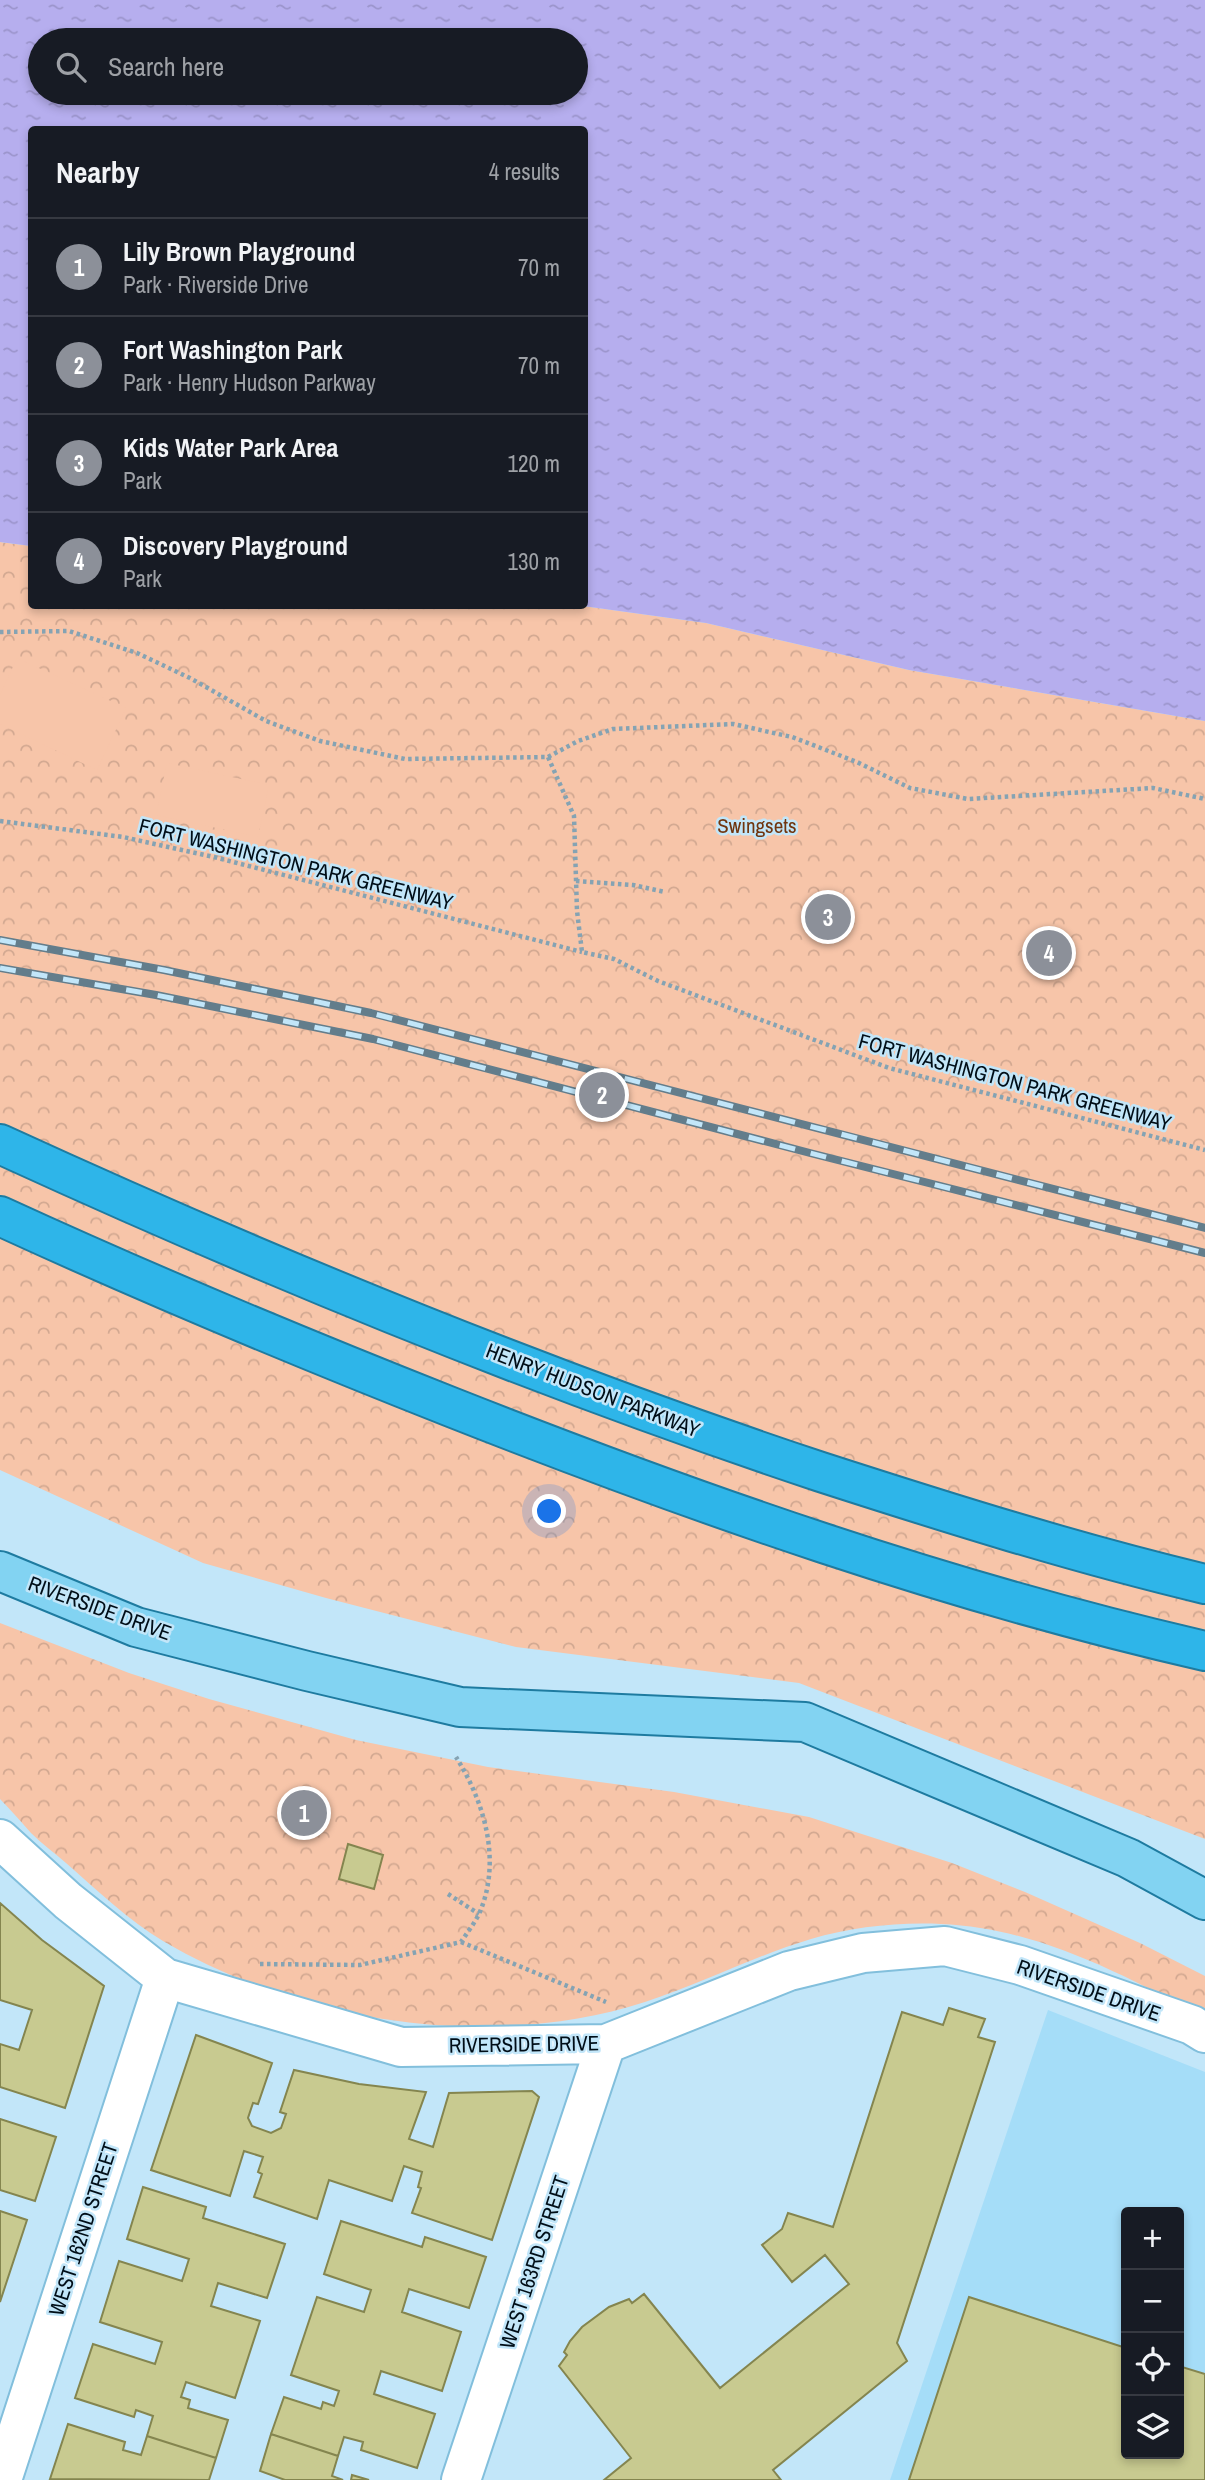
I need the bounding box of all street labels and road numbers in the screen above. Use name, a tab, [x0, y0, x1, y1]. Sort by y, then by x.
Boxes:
street label: FORT WASHINGTON PARK GREENWAY	[136, 811, 456, 917]
street label: FORT WASHINGTON PARK GREENWAY	[855, 1026, 1175, 1138]
street label: HENRY HUDSON PARKWAY	[482, 1336, 705, 1444]
street label: RIVERSIDE DRIVE	[24, 1569, 176, 1647]
street label: RIVERSIDE DRIVE	[1013, 1952, 1165, 2028]
street label: RIVERSIDE DRIVE	[449, 2028, 599, 2060]
street label: WEST 162ND STREET	[41, 2138, 125, 2319]
street label: WEST 163RD STREET	[492, 2171, 576, 2352]

